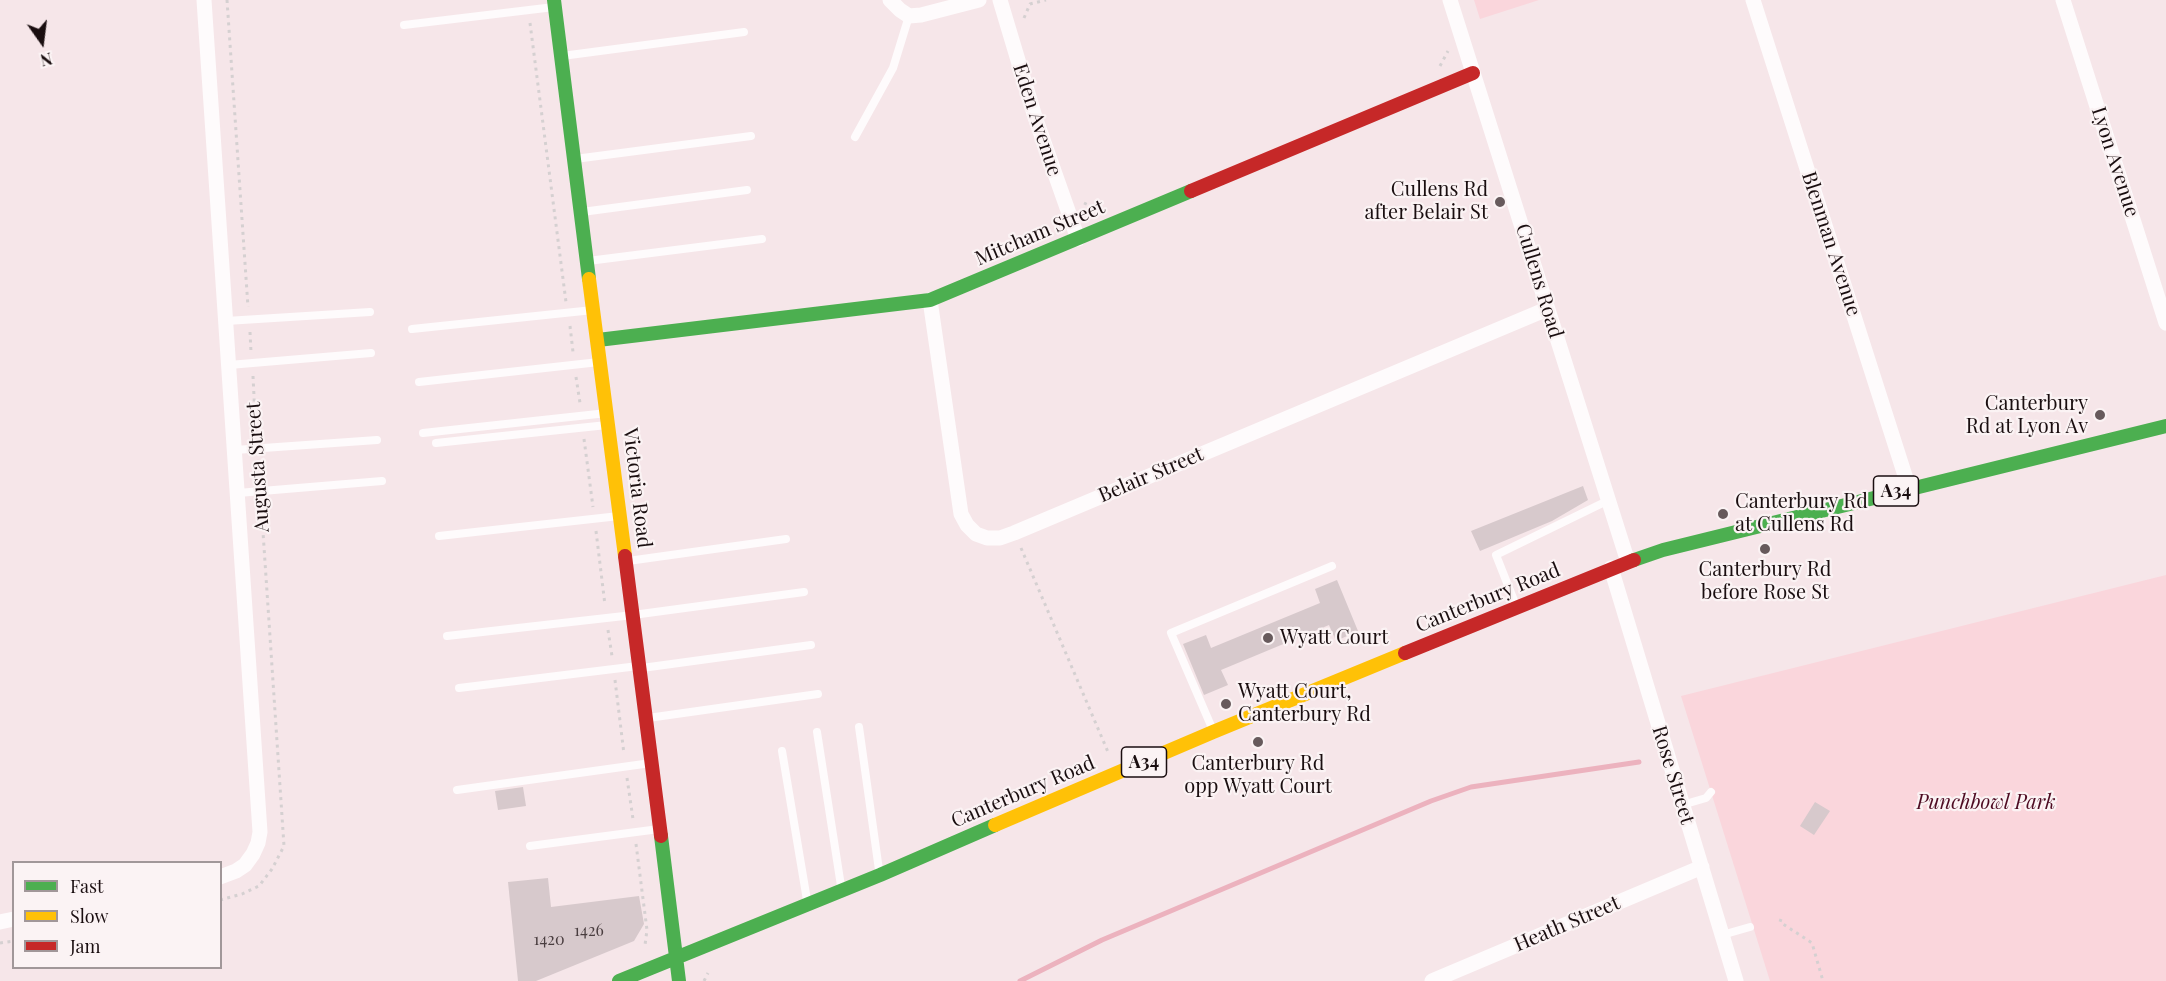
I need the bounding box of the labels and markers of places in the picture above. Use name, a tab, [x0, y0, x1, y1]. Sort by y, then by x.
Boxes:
place label: Cullens Rd after Belair St	[1364, 178, 1488, 225]
marker: Cullens Rd after Belair St	[1493, 195, 1507, 209]
place label: Canterbury Rd at Lyon Av	[1966, 392, 2088, 439]
marker: Canterbury Rd at Lyon Av	[2093, 408, 2107, 422]
place label: Canterbury Rd at Cullens Rd	[1735, 490, 1868, 537]
marker: Canterbury Rd at Cullens Rd	[1716, 507, 1730, 521]
marker: Canterbury Rd before Rose St	[1758, 542, 1772, 556]
place label: Canterbury Rd before Rose St	[1699, 558, 1831, 605]
place label: Wyatt Court	[1280, 626, 1388, 650]
marker: Wyatt Court	[1261, 631, 1275, 645]
place label: Wyatt Court, Canterbury Rd	[1238, 680, 1371, 727]
marker: Wyatt Court, Canterbury Rd	[1219, 697, 1233, 711]
marker: Canterbury Rd opp Wyatt Court	[1251, 735, 1265, 749]
place label: Canterbury Rd opp Wyatt Court	[1184, 752, 1332, 799]

